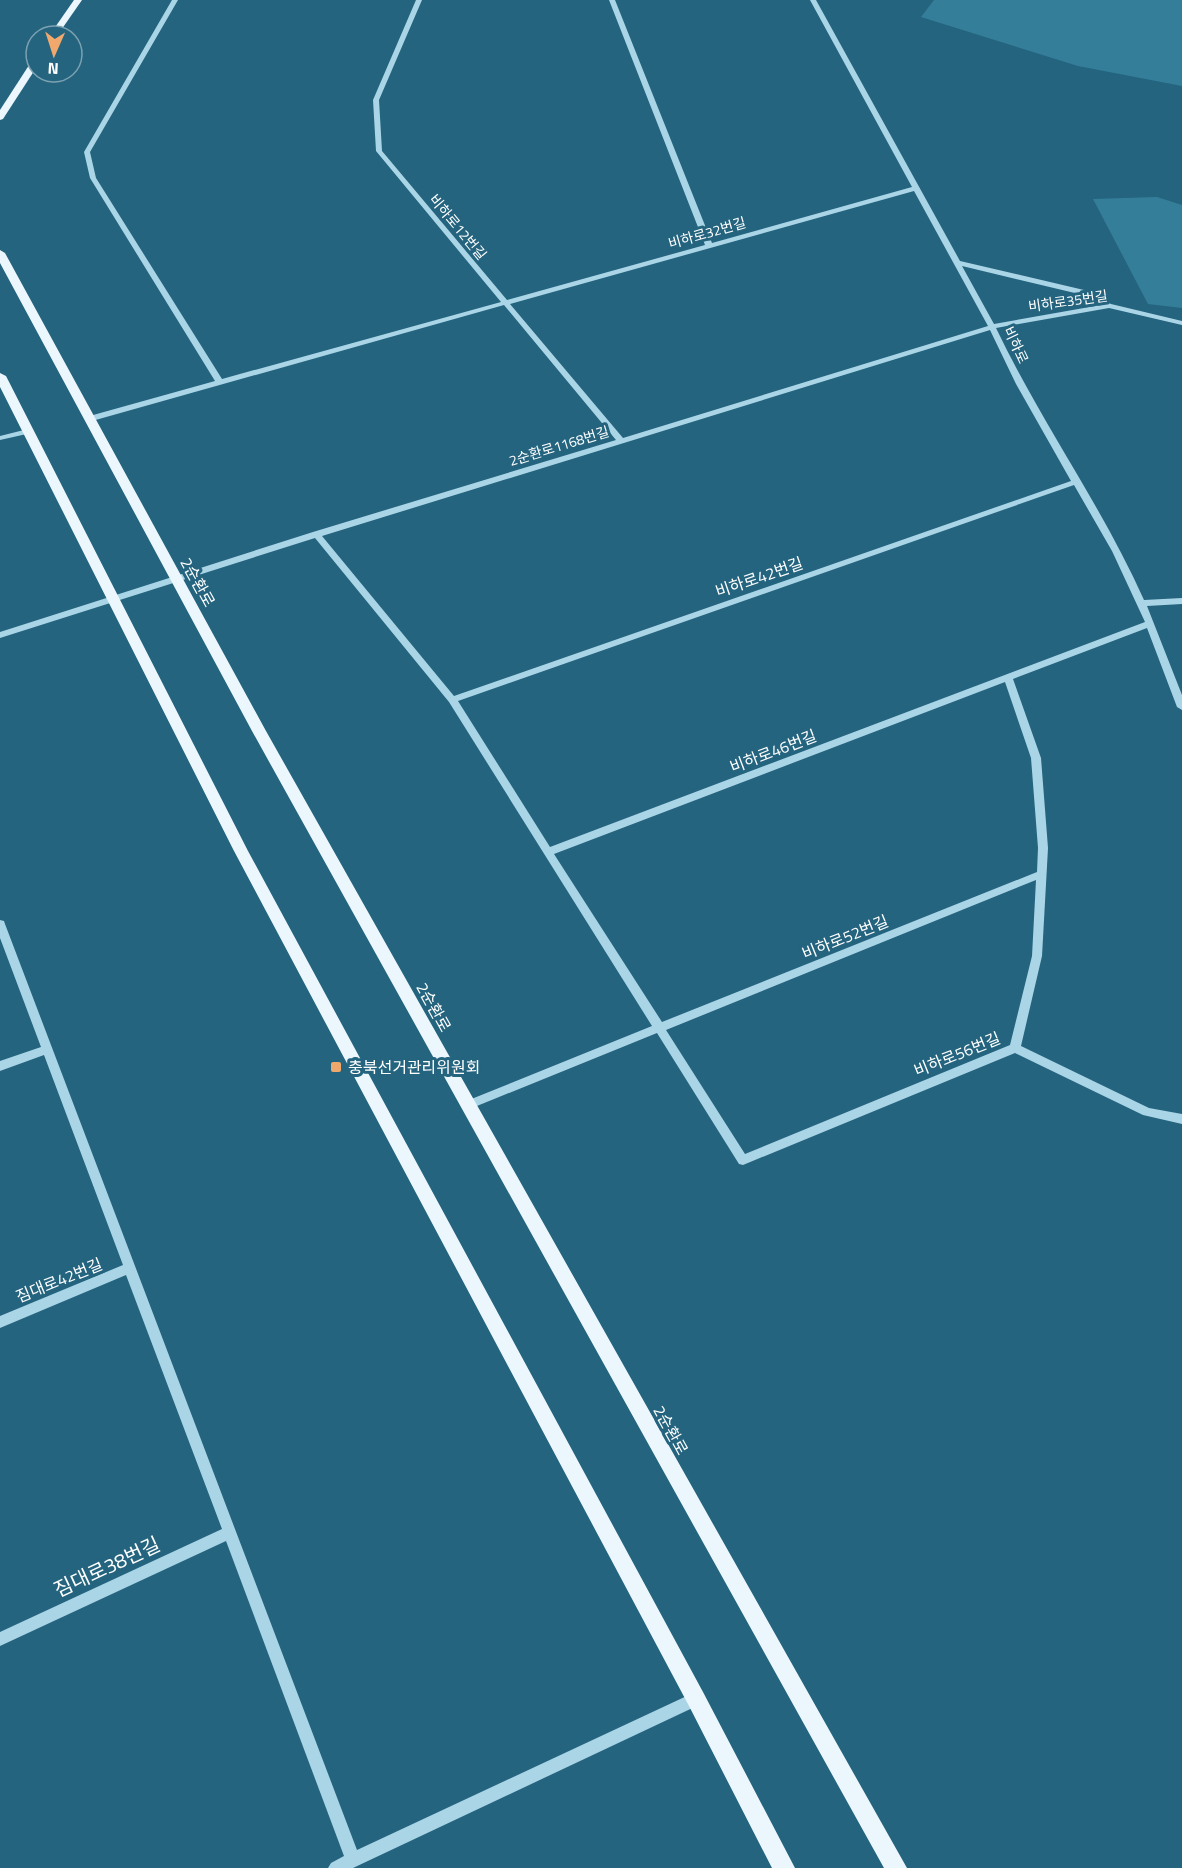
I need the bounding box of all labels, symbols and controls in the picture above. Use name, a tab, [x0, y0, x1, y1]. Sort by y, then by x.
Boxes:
north arrow	[24, 24, 84, 84]
text: N	[47, 57, 59, 81]
street label: 비하로12번길	[425, 189, 492, 264]
street label: 비하로32번길	[665, 211, 748, 254]
street label: 비하로35번길	[1027, 285, 1109, 316]
street label: 비하로	[999, 323, 1034, 367]
street label: 2순환로1168번길	[506, 420, 611, 471]
street label: 비하로42번길	[712, 551, 806, 603]
street label: 2순환로	[175, 553, 222, 611]
street label: 비하로46번길	[726, 723, 820, 779]
street label: 비하로52번길	[798, 909, 892, 965]
street label: 2순환로	[411, 978, 458, 1036]
street label: 비하로56번길	[910, 1026, 1004, 1082]
place label: 충북선거관리위원회	[348, 1055, 480, 1079]
marker: 충북선거관리위원회	[329, 1060, 343, 1074]
street label: 짐대로42번길	[12, 1252, 106, 1308]
street label: 2순환로	[648, 1401, 695, 1459]
street label: 짐대로38번길	[48, 1528, 165, 1605]

